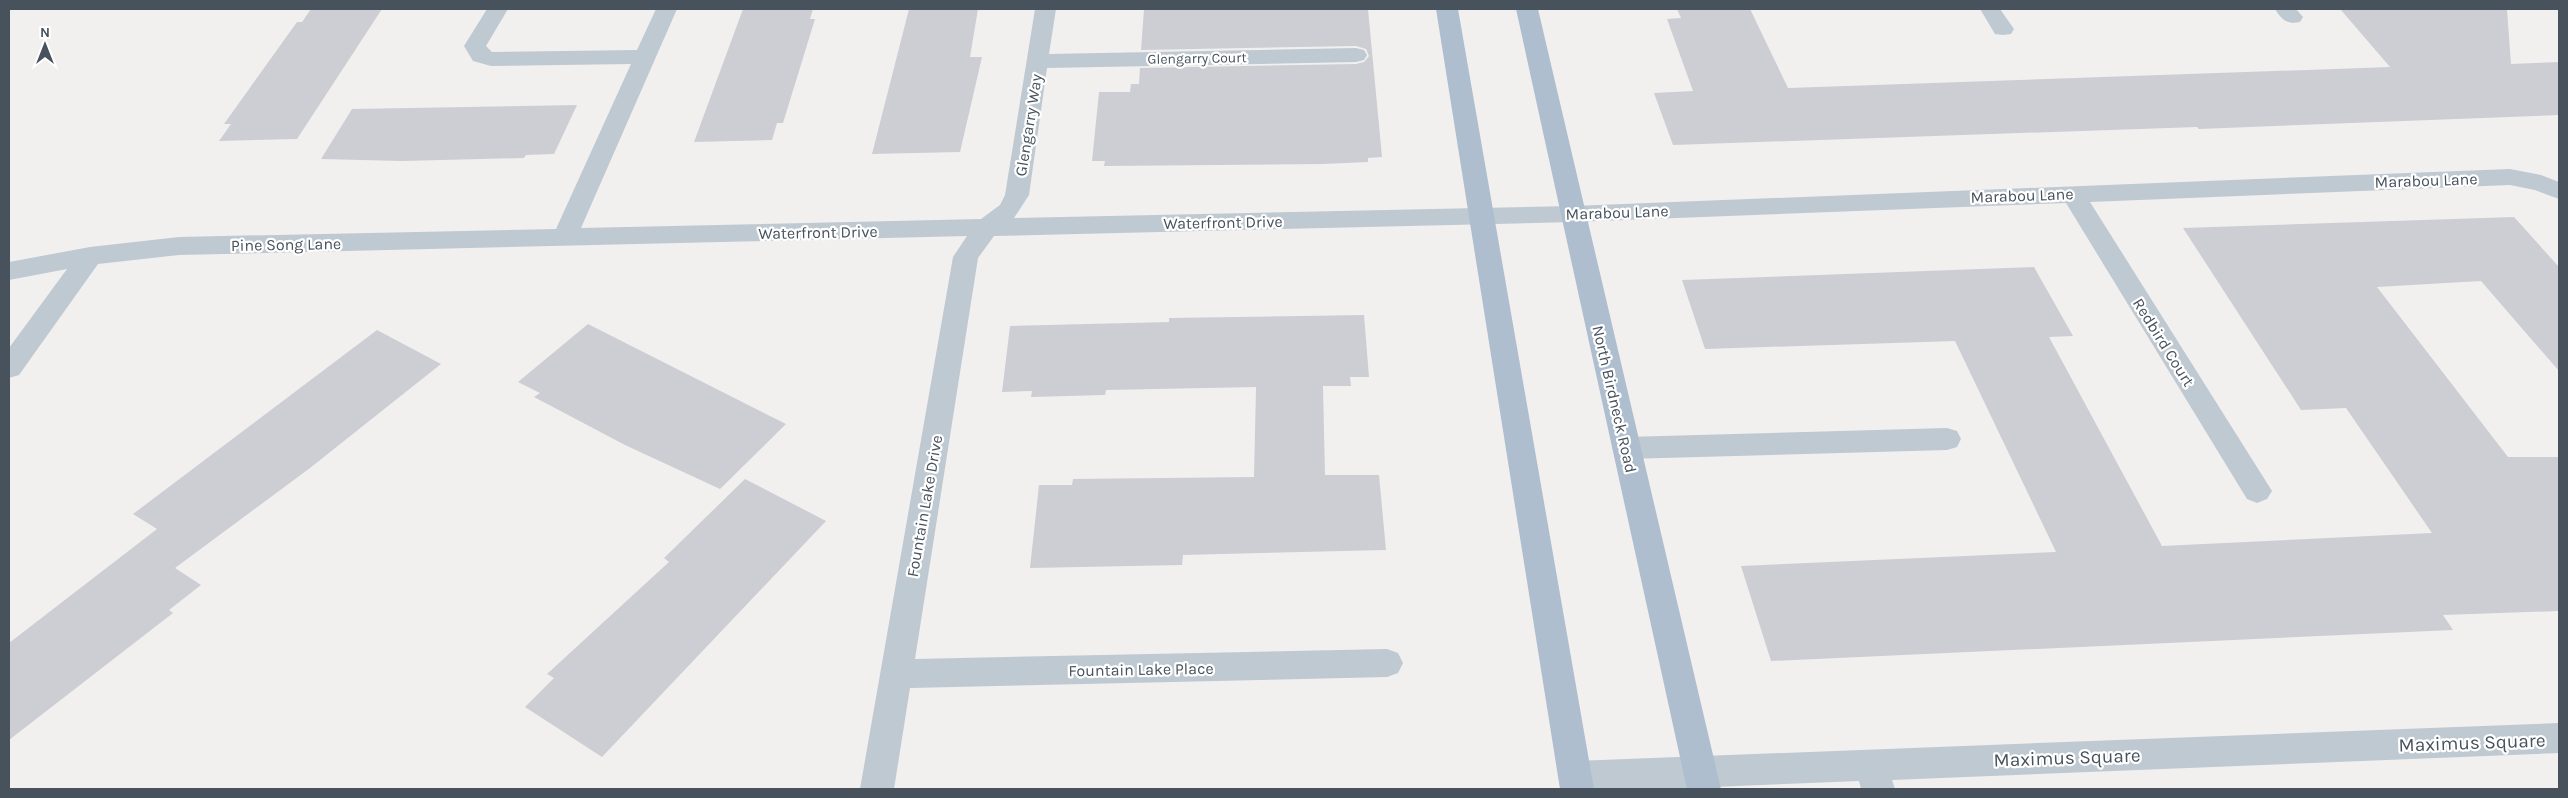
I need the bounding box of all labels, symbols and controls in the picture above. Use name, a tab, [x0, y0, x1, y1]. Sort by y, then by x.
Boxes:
north arrow	[20, 20, 70, 70]
text: N	[40, 24, 50, 41]
street label: Glengarry Court	[1147, 49, 1247, 68]
street label: Glengarry Way	[1011, 72, 1046, 178]
street label: Marabou Lane	[2374, 169, 2478, 192]
street label: Marabou Lane	[1970, 184, 2074, 207]
street label: Marabou Lane	[1565, 201, 1669, 224]
street label: Waterfront Drive	[1163, 212, 1283, 233]
street label: Waterfront Drive	[758, 222, 878, 243]
street label: Pine Song Lane	[231, 234, 341, 255]
street label: Redbird Court	[2129, 294, 2198, 390]
street label: North Birdneck Road	[1588, 324, 1641, 475]
street label: Fountain Lake Drive	[903, 434, 946, 579]
street label: Fountain Lake Place	[1068, 659, 1214, 680]
street label: Maximus Square	[2398, 729, 2546, 757]
street label: Maximus Square	[1993, 744, 2141, 772]

